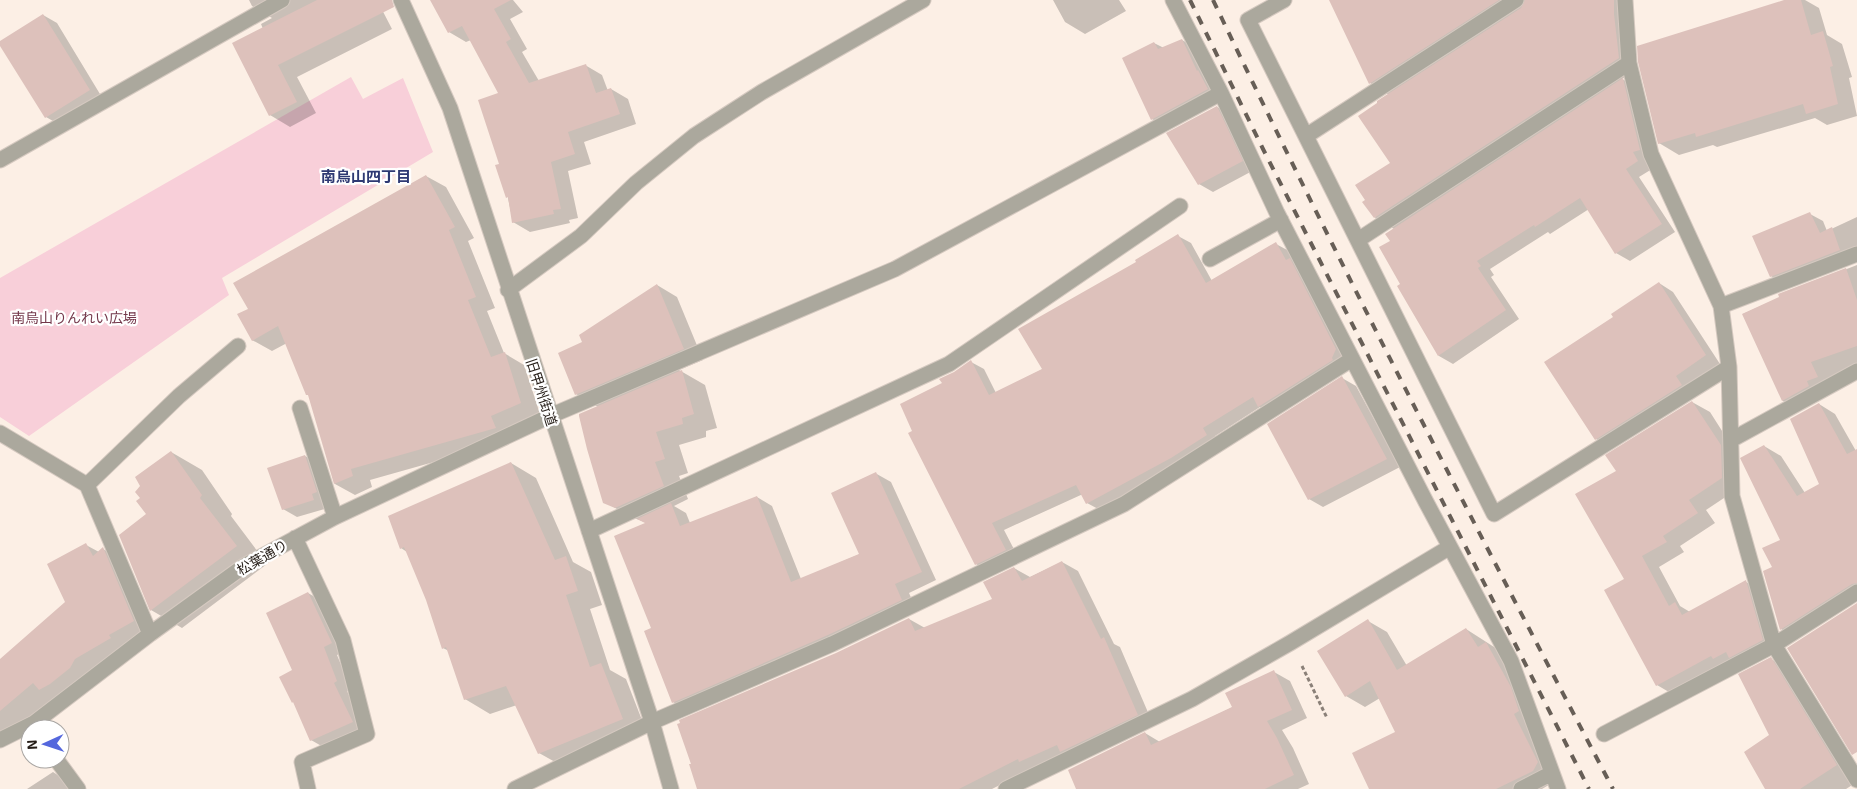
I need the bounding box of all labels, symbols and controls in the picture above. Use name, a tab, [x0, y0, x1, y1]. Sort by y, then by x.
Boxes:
district label: 南烏山四丁目	[321, 167, 411, 185]
park label: 南烏山りんれい広場	[11, 309, 137, 326]
street label: 旧甲州街道	[523, 356, 561, 428]
street label: 松葉通り	[234, 536, 290, 578]
north arrow	[20, 719, 70, 769]
text: N	[23, 739, 40, 750]

